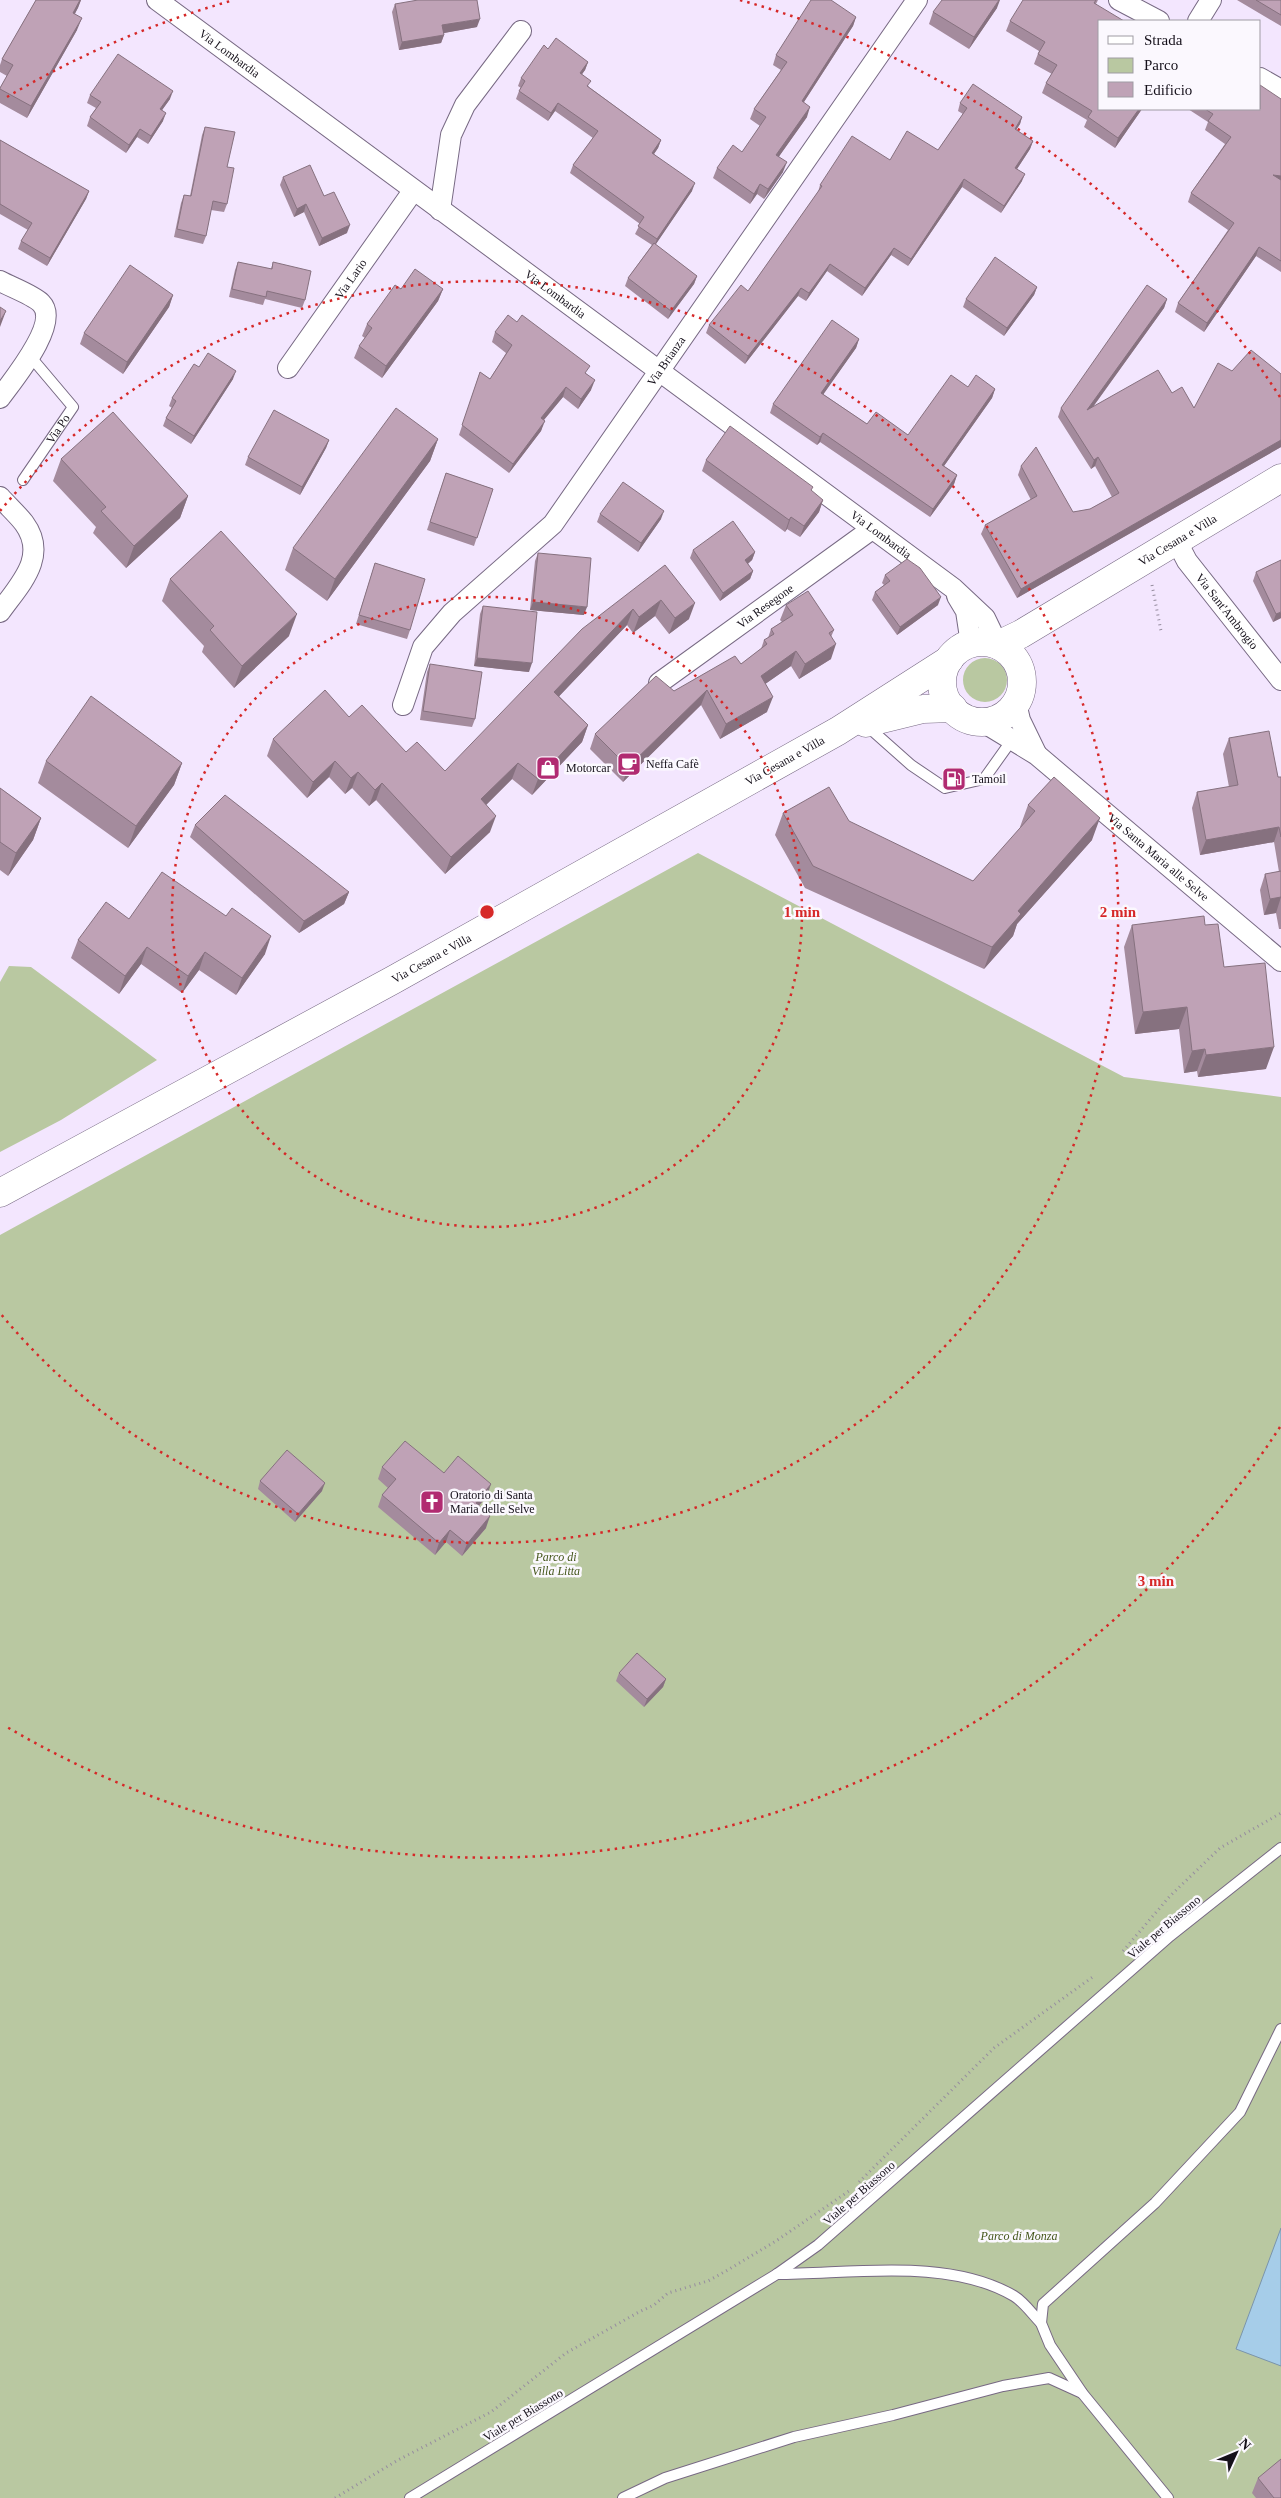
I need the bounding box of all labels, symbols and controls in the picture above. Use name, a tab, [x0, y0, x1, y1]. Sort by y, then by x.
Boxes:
legend	[1098, 20, 1261, 110]
street label: Via Lombardia	[196, 26, 263, 81]
text: Strada	[1144, 32, 1183, 48]
text: Parco	[1144, 57, 1178, 73]
text: Edificio	[1144, 82, 1192, 98]
street label: Via Lario	[332, 256, 370, 302]
street label: Via Lombardia	[522, 267, 589, 322]
street label: Via Brianza	[644, 333, 689, 388]
street label: Via Po	[43, 412, 73, 446]
street label: Via Lombardia	[848, 508, 915, 562]
street label: Via Cesana e Villa	[1136, 511, 1220, 569]
street label: Via Sant'Ambrogio	[1193, 571, 1261, 652]
street label: Via Resegone	[734, 581, 796, 631]
street label: Via Cesana e Villa	[743, 733, 828, 789]
cafe icon: Neffa Cafè	[616, 751, 642, 777]
shop icon: Motorcar	[535, 755, 561, 781]
place label: Neffa Cafè	[646, 757, 699, 771]
place label: Motorcar	[566, 761, 611, 775]
fuel station icon: Tamoil	[941, 766, 967, 792]
place label: Tamoil	[972, 772, 1006, 786]
street label: Via Santa Maria alle Selve	[1105, 811, 1212, 904]
centre of rings	[478, 903, 496, 921]
text: 1 min	[784, 904, 821, 920]
text: 2 min	[1100, 904, 1137, 920]
street label: Via Cesana e Villa	[389, 930, 474, 986]
place label: Oratorio di Santa Maria delle Selve	[450, 1488, 535, 1516]
church icon: Oratorio di Santa Maria delle Selve	[419, 1489, 445, 1515]
park label: Parco di Villa Litta	[532, 1550, 580, 1578]
text: 3 min	[1138, 1573, 1175, 1589]
street label: Viale per Biassono	[1125, 1893, 1203, 1961]
street label: Viale per Biassono	[820, 2158, 898, 2228]
park label: Parco di Monza	[980, 2229, 1057, 2243]
street label: Viale per Biassono	[481, 2386, 565, 2444]
north arrow	[1211, 2428, 1261, 2478]
text: N	[1236, 2435, 1254, 2453]

